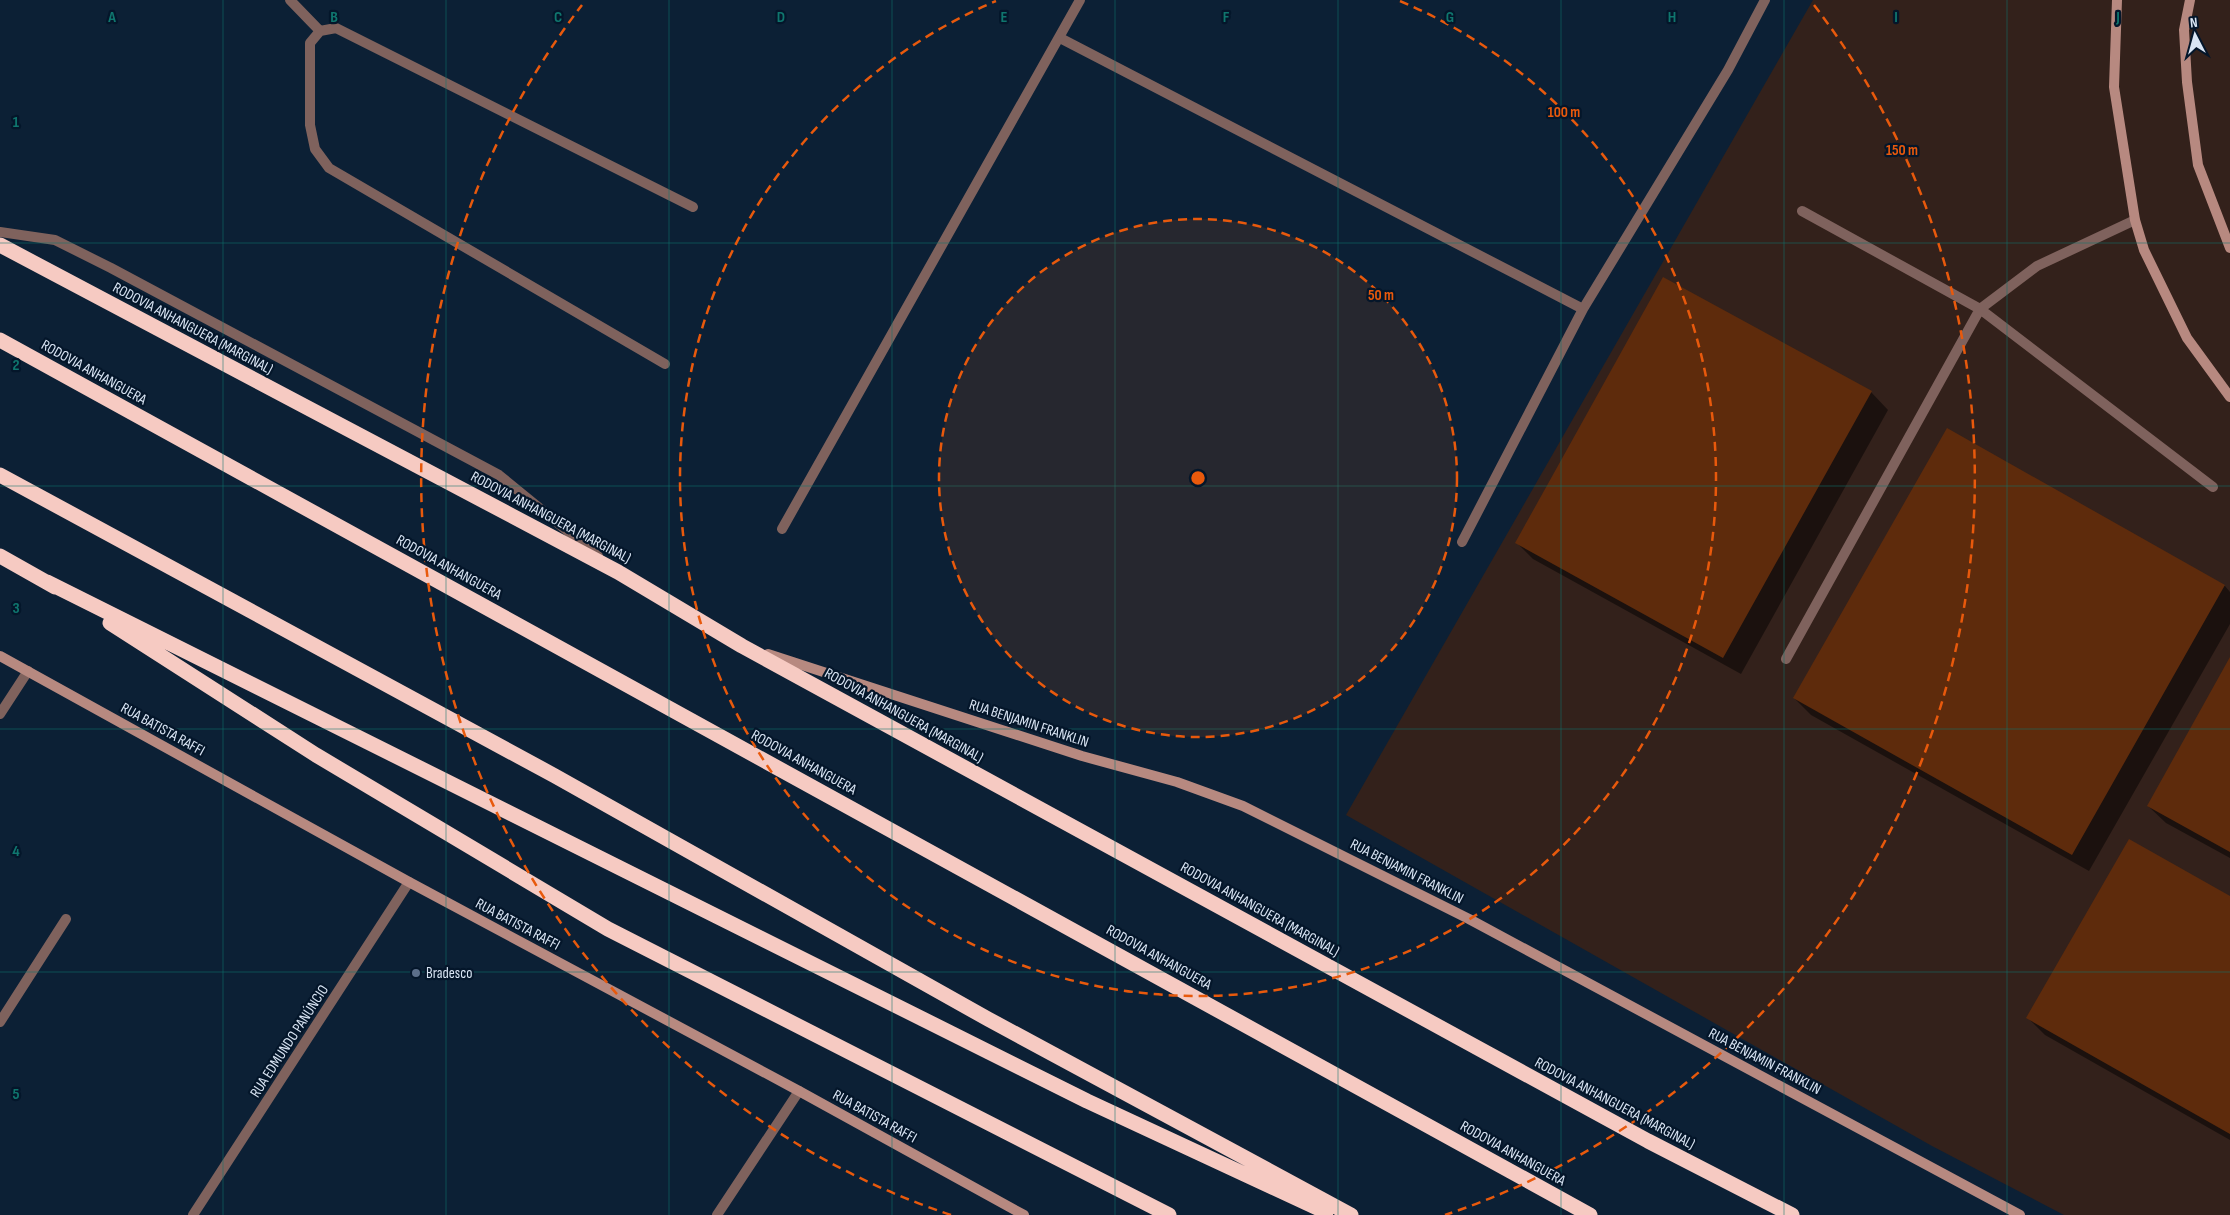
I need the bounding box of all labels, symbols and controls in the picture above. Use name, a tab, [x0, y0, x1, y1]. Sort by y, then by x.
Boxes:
text: A	[107, 8, 116, 27]
text: B	[330, 8, 338, 27]
text: C	[554, 8, 562, 27]
text: D	[777, 8, 785, 27]
text: E	[1001, 8, 1008, 27]
text: F	[1223, 8, 1230, 27]
text: G	[1446, 8, 1454, 27]
text: H	[1668, 8, 1676, 27]
text: I	[1894, 8, 1898, 27]
text: J	[2115, 8, 2120, 27]
north arrow	[2170, 10, 2220, 60]
text: N	[2189, 14, 2198, 31]
text: 100 m	[1548, 103, 1580, 122]
text: 1	[13, 113, 20, 132]
text: 150 m	[1886, 141, 1918, 160]
street label: RODOVIA ANHANGUERA (MARGINAL)	[109, 278, 276, 379]
text: 50 m	[1368, 286, 1394, 305]
street label: RODOVIA ANHANGUERA	[38, 336, 150, 410]
text: 2	[12, 356, 20, 375]
street label: RODOVIA ANHANGUERA (MARGINAL)	[467, 467, 634, 568]
centre of rings	[1189, 469, 1207, 487]
street label: RODOVIA ANHANGUERA	[393, 531, 505, 605]
text: 3	[12, 599, 20, 618]
street label: RODOVIA ANHANGUERA (MARGINAL)	[821, 664, 987, 767]
street label: RUA BENJAMIN FRANKLIN	[967, 695, 1091, 752]
street label: RUA BATISTA RAFFI	[117, 699, 208, 760]
street label: RODOVIA ANHANGUERA	[748, 726, 860, 800]
street label: RUA BENJAMIN FRANKLIN	[1347, 835, 1467, 908]
text: 4	[12, 842, 20, 861]
street label: RODOVIA ANHANGUERA (MARGINAL)	[1177, 858, 1343, 961]
street label: RUA BATISTA RAFFI	[472, 894, 563, 955]
street label: RODOVIA ANHANGUERA	[1103, 921, 1215, 995]
place label: Bradesco	[426, 964, 472, 983]
marker: Bradesco	[410, 967, 422, 979]
street label: RUA EDMUNDO PANÚNCIO	[246, 981, 333, 1101]
street label: RUA BENJAMIN FRANKLIN	[1705, 1024, 1824, 1099]
street label: RODOVIA ANHANGUERA (MARGINAL)	[1531, 1053, 1698, 1154]
text: 5	[12, 1085, 20, 1104]
street label: RUA BATISTA RAFFI	[829, 1086, 920, 1147]
street label: RODOVIA ANHANGUERA	[1457, 1117, 1569, 1191]

